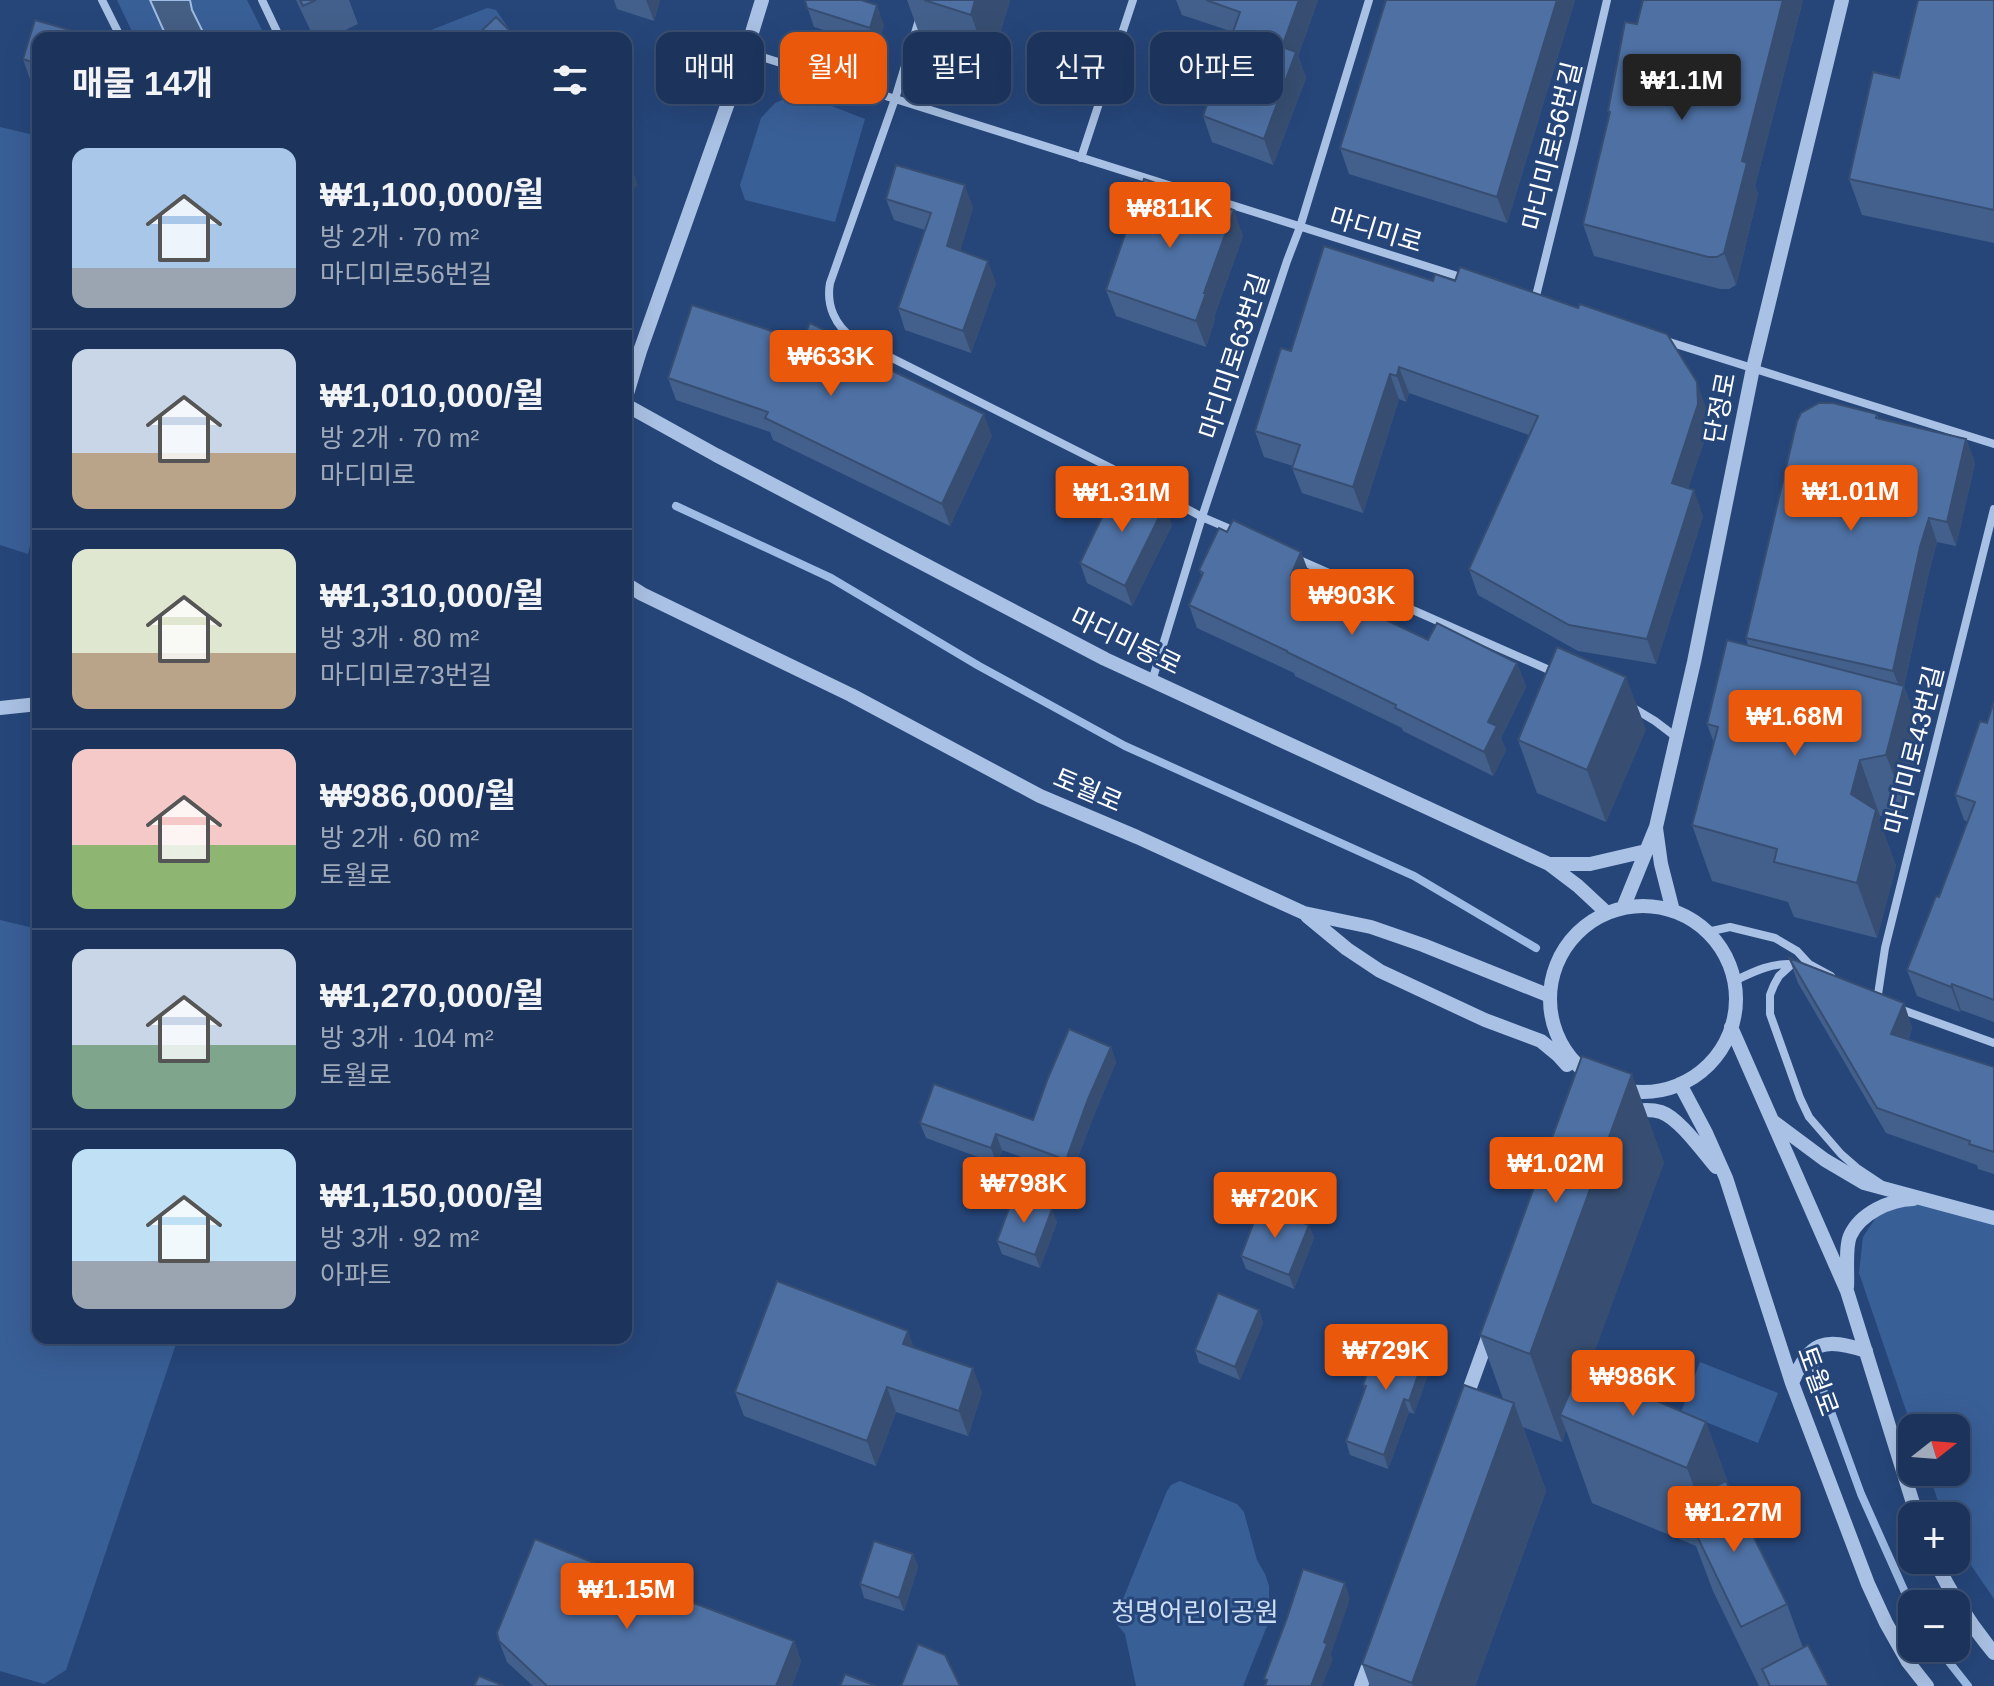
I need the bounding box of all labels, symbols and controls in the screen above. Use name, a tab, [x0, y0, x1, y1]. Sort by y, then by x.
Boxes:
chip: 매매	[656, 32, 764, 104]
chip: 월세	[780, 32, 887, 104]
chip: 필터	[903, 32, 1011, 104]
chip: 신규	[1027, 32, 1134, 104]
chip: 아파트	[1150, 32, 1283, 104]
pin: ₩1.1M	[1626, 54, 1738, 122]
icon: filters	[548, 58, 592, 102]
street label: 마디미로56번길	[1517, 59, 1587, 233]
text: 매물 14개	[72, 64, 213, 102]
text: ₩1.1M	[1641, 65, 1723, 95]
text: ₩1,100,000/월	[320, 175, 544, 213]
icon: home	[136, 180, 232, 276]
pin: ₩811K	[1114, 182, 1226, 250]
text: ₩811K	[1127, 193, 1213, 223]
street label: 마디미로	[1326, 202, 1426, 258]
text: 방 2개 · 70 m²	[320, 222, 479, 252]
text: 마디미로56번길	[320, 259, 492, 289]
street label: 마디미로63번길	[1193, 269, 1275, 443]
pin: ₩633K	[775, 330, 887, 398]
text: ₩633K	[788, 341, 874, 371]
street label: 단정로	[1698, 370, 1742, 446]
text: ₩1,010,000/월	[320, 376, 544, 414]
icon: home	[136, 381, 232, 477]
text: 방 2개 · 70 m²	[320, 423, 479, 453]
text: 마디미로	[320, 460, 416, 490]
pin: ₩1.01M	[1786, 465, 1916, 533]
pin: ₩1.31M	[1057, 466, 1187, 534]
text: ₩1.01M	[1803, 476, 1899, 506]
text: ₩1.31M	[1074, 477, 1170, 507]
pin: ₩903K	[1296, 569, 1408, 637]
text: ₩1,310,000/월	[320, 576, 544, 614]
text: ₩903K	[1309, 580, 1395, 610]
icon: home	[136, 581, 232, 677]
street label: 마디미동로	[1066, 601, 1186, 681]
text: 방 3개 · 80 m²	[320, 623, 479, 653]
text: 마디미로73번길	[320, 660, 492, 690]
street label: 마디미로43번길	[1879, 663, 1949, 837]
pin: ₩1.68M	[1730, 690, 1860, 758]
text: ₩1.68M	[1747, 701, 1843, 731]
street label: 토월로	[1049, 762, 1127, 818]
text: ₩986,000/월	[320, 776, 516, 814]
icon: home	[136, 781, 232, 877]
text: 방 2개 · 60 m²	[320, 823, 479, 853]
text: 토월로	[320, 860, 392, 890]
text: ₩1,270,000/월	[320, 976, 544, 1014]
icon: home	[136, 981, 232, 1077]
text: 방 3개 · 104 m²	[320, 1023, 494, 1053]
text: 토월로	[320, 1060, 392, 1090]
pin: ₩1.02M	[1491, 1137, 1621, 1205]
text: ₩1.02M	[1508, 1148, 1604, 1178]
pin: ₩798K	[968, 1157, 1080, 1225]
text: ₩798K	[981, 1168, 1067, 1198]
pin: ₩720K	[1219, 1172, 1331, 1240]
text: ₩1,150,000/월	[320, 1176, 544, 1214]
icon: home	[136, 1181, 232, 1277]
text: ₩720K	[1232, 1183, 1318, 1213]
text: 방 3개 · 92 m²	[320, 1223, 479, 1253]
text: 아파트	[320, 1260, 392, 1290]
pin: ₩729K	[1330, 1324, 1442, 1392]
text: ₩729K	[1343, 1335, 1429, 1365]
street label: 토월로	[1792, 1342, 1844, 1420]
pin: ₩986K	[1577, 1350, 1689, 1418]
text: ₩986K	[1590, 1361, 1676, 1391]
north arrow	[1898, 1414, 1970, 1486]
map controls	[1898, 1414, 1970, 1662]
pin: ₩1.27M	[1669, 1486, 1799, 1554]
text: ₩1.27M	[1686, 1497, 1782, 1527]
button: +	[1898, 1502, 1970, 1574]
pin: ₩1.15M	[562, 1563, 692, 1631]
text: ₩1.15M	[579, 1574, 675, 1604]
button: −	[1898, 1590, 1970, 1662]
park label: 청명어린이공원	[1111, 1597, 1279, 1627]

